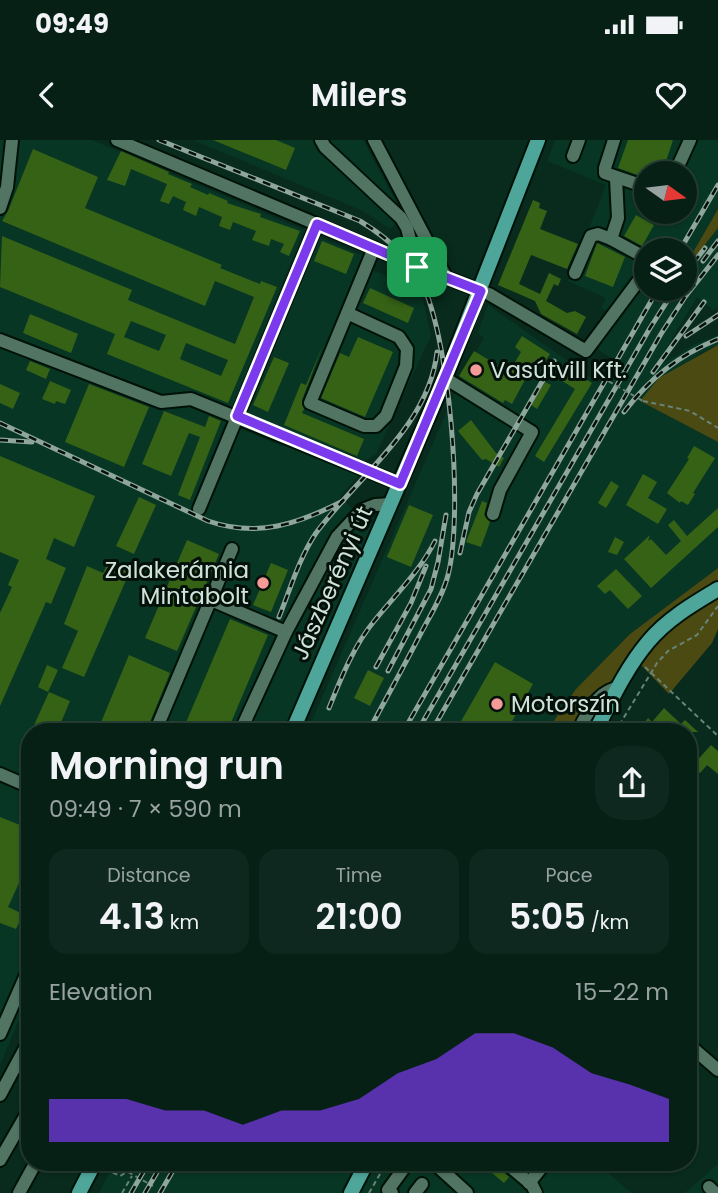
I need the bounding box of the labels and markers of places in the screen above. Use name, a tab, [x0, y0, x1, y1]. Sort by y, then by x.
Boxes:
pin	[387, 237, 447, 297]
place label: Vasútvill Kft.	[490, 354, 627, 386]
marker: Vasútvill Kft.	[468, 362, 484, 378]
place label: Zalakerámia Mintabolt	[105, 554, 249, 612]
marker: Zalakerámia Mintabolt	[255, 575, 271, 591]
place label: Motorszín	[511, 688, 620, 720]
marker: Motorszín	[489, 696, 505, 712]

